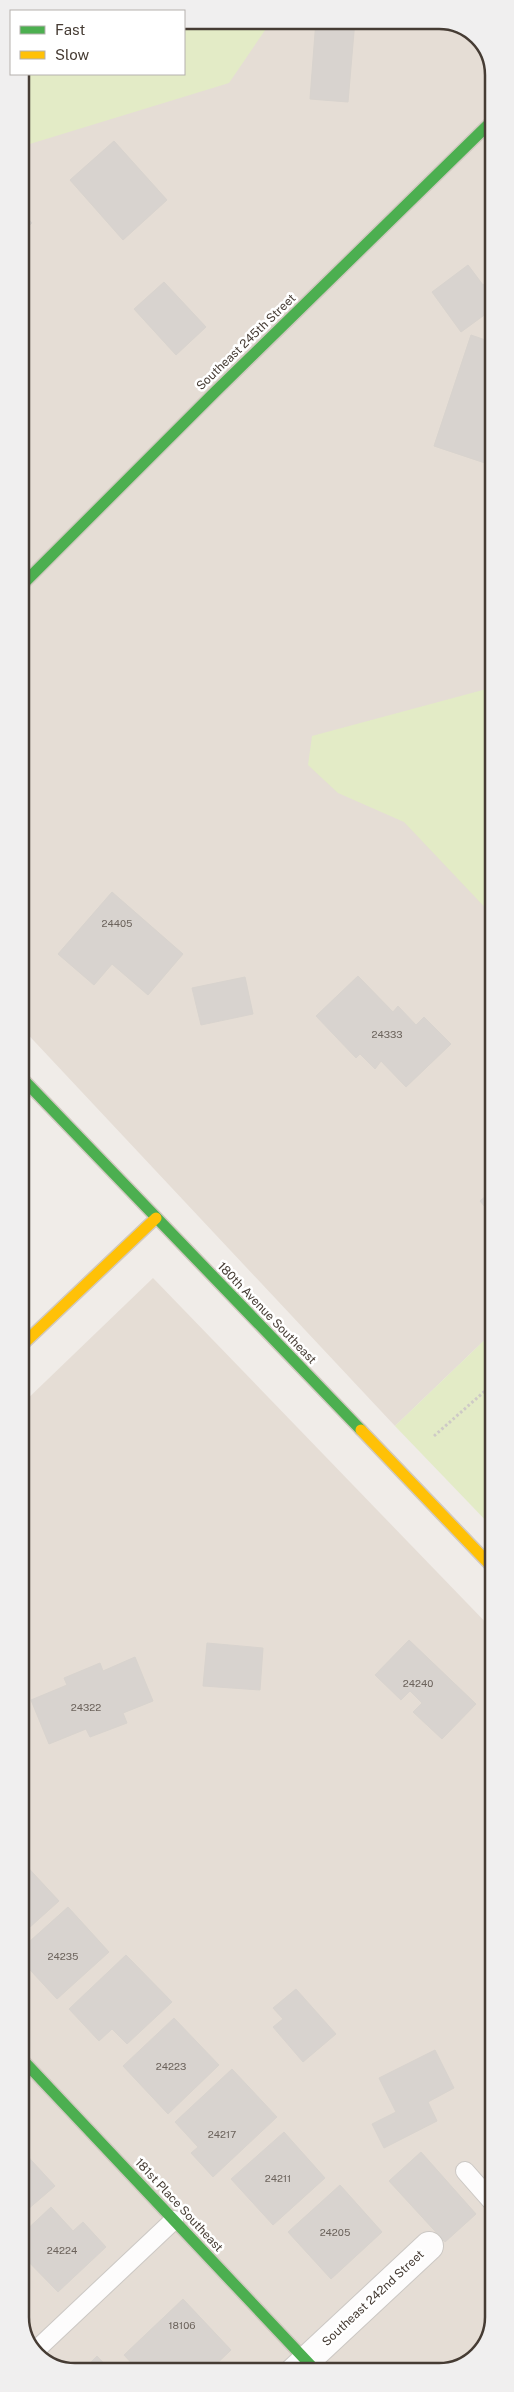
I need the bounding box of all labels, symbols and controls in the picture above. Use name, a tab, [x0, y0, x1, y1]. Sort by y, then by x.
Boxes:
legend	[10, 10, 185, 75]
text: Fast	[55, 21, 85, 38]
text: Slow	[55, 46, 90, 63]
street label: Southeast 245th Street	[194, 291, 299, 393]
house number: 24405	[101, 917, 133, 929]
house number: 24333	[371, 1028, 403, 1040]
street label: 180th Avenue Southeast	[215, 1259, 319, 1367]
house number: 24240	[403, 1677, 433, 1689]
house number: 24322	[71, 1701, 101, 1713]
house number: 24235	[48, 1950, 78, 1962]
house number: 24223	[156, 2060, 186, 2072]
house number: 24217	[208, 2128, 236, 2140]
street label: 181st Place Southeast	[132, 2156, 226, 2255]
house number: 24211	[265, 2172, 291, 2184]
house number: 24205	[320, 2226, 350, 2238]
house number: 24224	[47, 2244, 77, 2256]
street label: Southeast 242nd Street	[319, 2247, 427, 2349]
house number: 18106	[169, 2319, 195, 2331]

